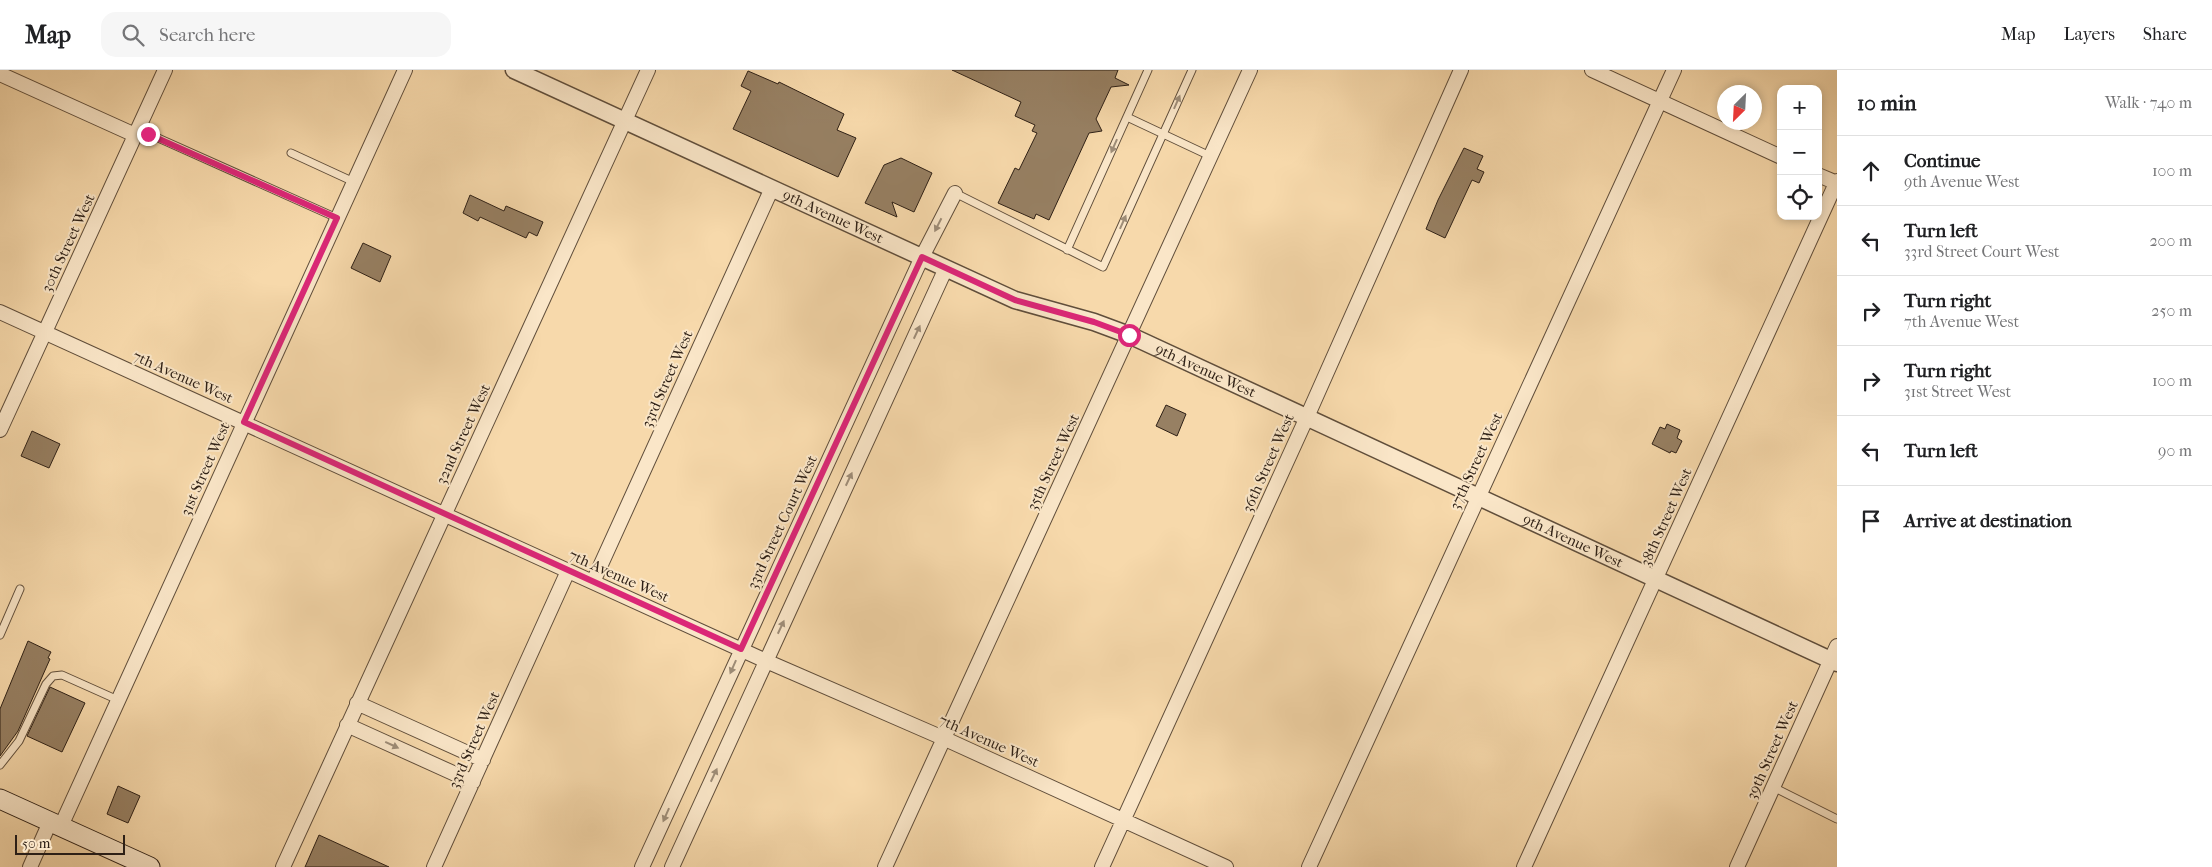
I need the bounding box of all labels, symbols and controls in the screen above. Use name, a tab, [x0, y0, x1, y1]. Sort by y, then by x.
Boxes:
search box	[101, 12, 451, 57]
text: Map	[25, 21, 71, 49]
icon: search	[119, 21, 147, 49]
text: Search here	[159, 24, 255, 46]
text: Map	[2001, 24, 2035, 45]
text: Layers	[2063, 24, 2115, 45]
text: Share	[2143, 24, 2187, 45]
north arrow	[1717, 85, 1762, 130]
map controls	[1777, 85, 1822, 220]
button: +	[1777, 85, 1822, 130]
text: 10 min	[1857, 91, 1916, 115]
text: Walk · 740 m	[2105, 93, 2192, 112]
one-way arrow	[1174, 95, 1182, 109]
route end	[137, 123, 160, 146]
button: −	[1777, 130, 1822, 175]
one-way arrow	[1110, 139, 1118, 153]
text: Continue	[1904, 150, 1980, 172]
icon: ahead	[1857, 157, 1885, 185]
text: 100 m	[2152, 161, 2192, 180]
text: 9th Avenue West	[1904, 172, 2020, 191]
button: locate	[1777, 175, 1822, 220]
street label: 9th Avenue West	[780, 186, 887, 248]
street label: 30th Street West	[37, 190, 99, 295]
one-way arrow	[1119, 215, 1127, 229]
one-way arrow	[934, 218, 942, 232]
text: Turn left	[1904, 220, 1978, 242]
icon: left	[1857, 227, 1885, 255]
text: 200 m	[2149, 231, 2192, 250]
text: 33rd Street Court West	[1904, 242, 2060, 261]
text: Turn right	[1904, 290, 1991, 312]
icon: right	[1857, 297, 1885, 325]
text: 250 m	[2151, 301, 2192, 320]
text: 7th Avenue West	[1904, 312, 2019, 331]
route start	[1118, 324, 1141, 347]
one-way arrow	[913, 325, 921, 339]
street label: 33rd Street West	[637, 327, 697, 431]
street label: 9th Avenue West	[1153, 339, 1259, 402]
street label: 7th Avenue West	[130, 347, 237, 407]
text: Turn right	[1904, 360, 1991, 382]
icon: right	[1857, 367, 1885, 395]
text: 100 m	[2152, 371, 2192, 390]
street label: 32nd Street West	[432, 380, 494, 487]
text: 31st Street West	[1904, 382, 2011, 401]
street label: 37th Street West	[1446, 409, 1507, 512]
street label: 35th Street West	[1023, 410, 1084, 513]
street label: 36th Street West	[1238, 410, 1298, 515]
street label: 31st Street West	[176, 419, 234, 519]
icon: left	[1857, 437, 1885, 465]
text: Turn left	[1904, 440, 1978, 462]
text: 90 m	[2158, 441, 2192, 460]
street label: 33rd Street Court West	[743, 452, 821, 592]
street label: 38th Street West	[1636, 465, 1696, 569]
one-way arrow	[845, 472, 853, 486]
icon: arrive	[1857, 507, 1885, 535]
street label: 9th Avenue West	[1520, 510, 1627, 572]
text: Arrive at destination	[1904, 510, 2072, 532]
street label: 7th Avenue West	[566, 546, 673, 606]
one-way arrow	[778, 620, 786, 634]
one-way arrow	[728, 660, 736, 674]
street label: 33rd Street West	[444, 688, 504, 792]
street label: 39th Street West	[1742, 697, 1802, 802]
street label: 7th Avenue West	[936, 711, 1043, 771]
one-way arrow	[385, 742, 399, 750]
one-way arrow	[710, 768, 718, 782]
one-way arrow	[661, 808, 669, 822]
scale bar	[15, 832, 125, 855]
text: 50 m	[22, 835, 50, 852]

